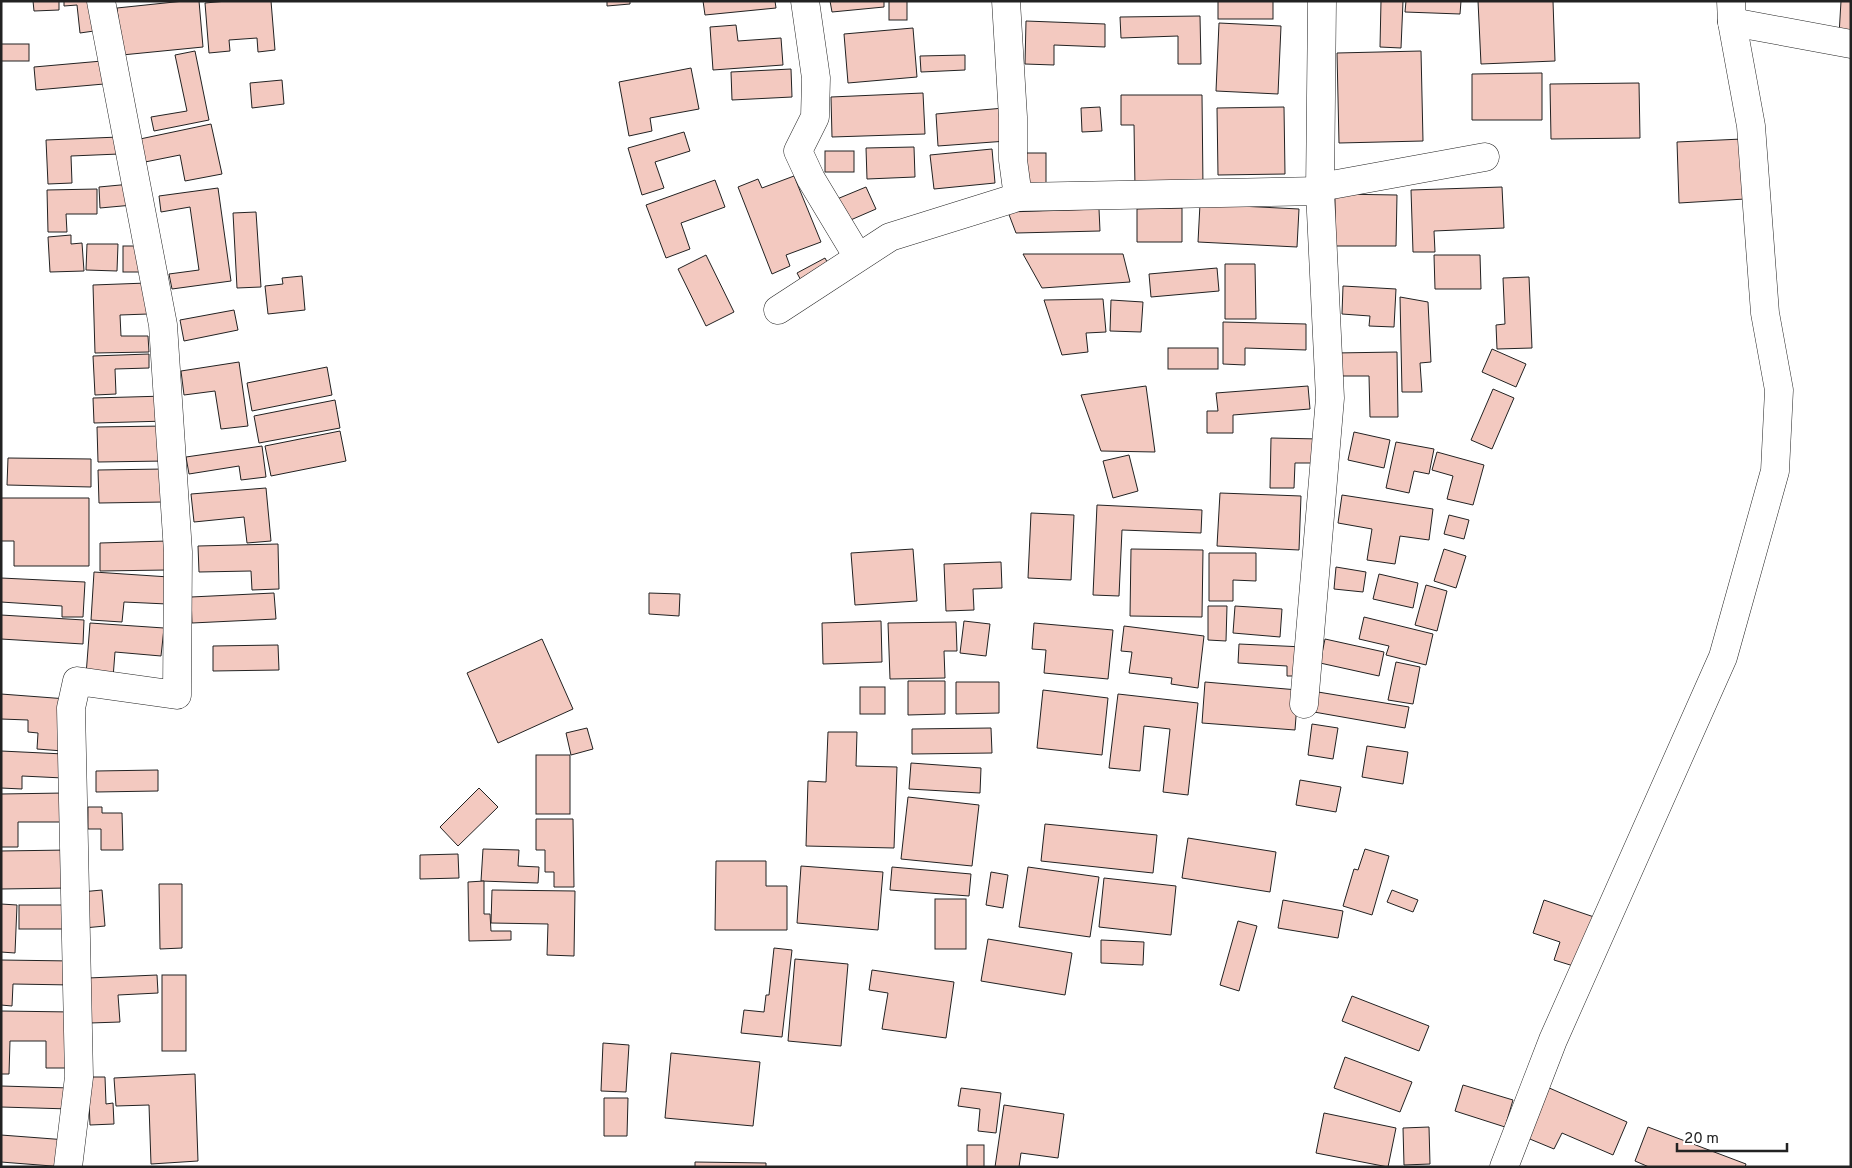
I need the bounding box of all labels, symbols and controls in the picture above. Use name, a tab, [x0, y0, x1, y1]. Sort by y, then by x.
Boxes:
scale bar	[1677, 1120, 1787, 1152]
text: 20 m	[1684, 1130, 1719, 1149]

